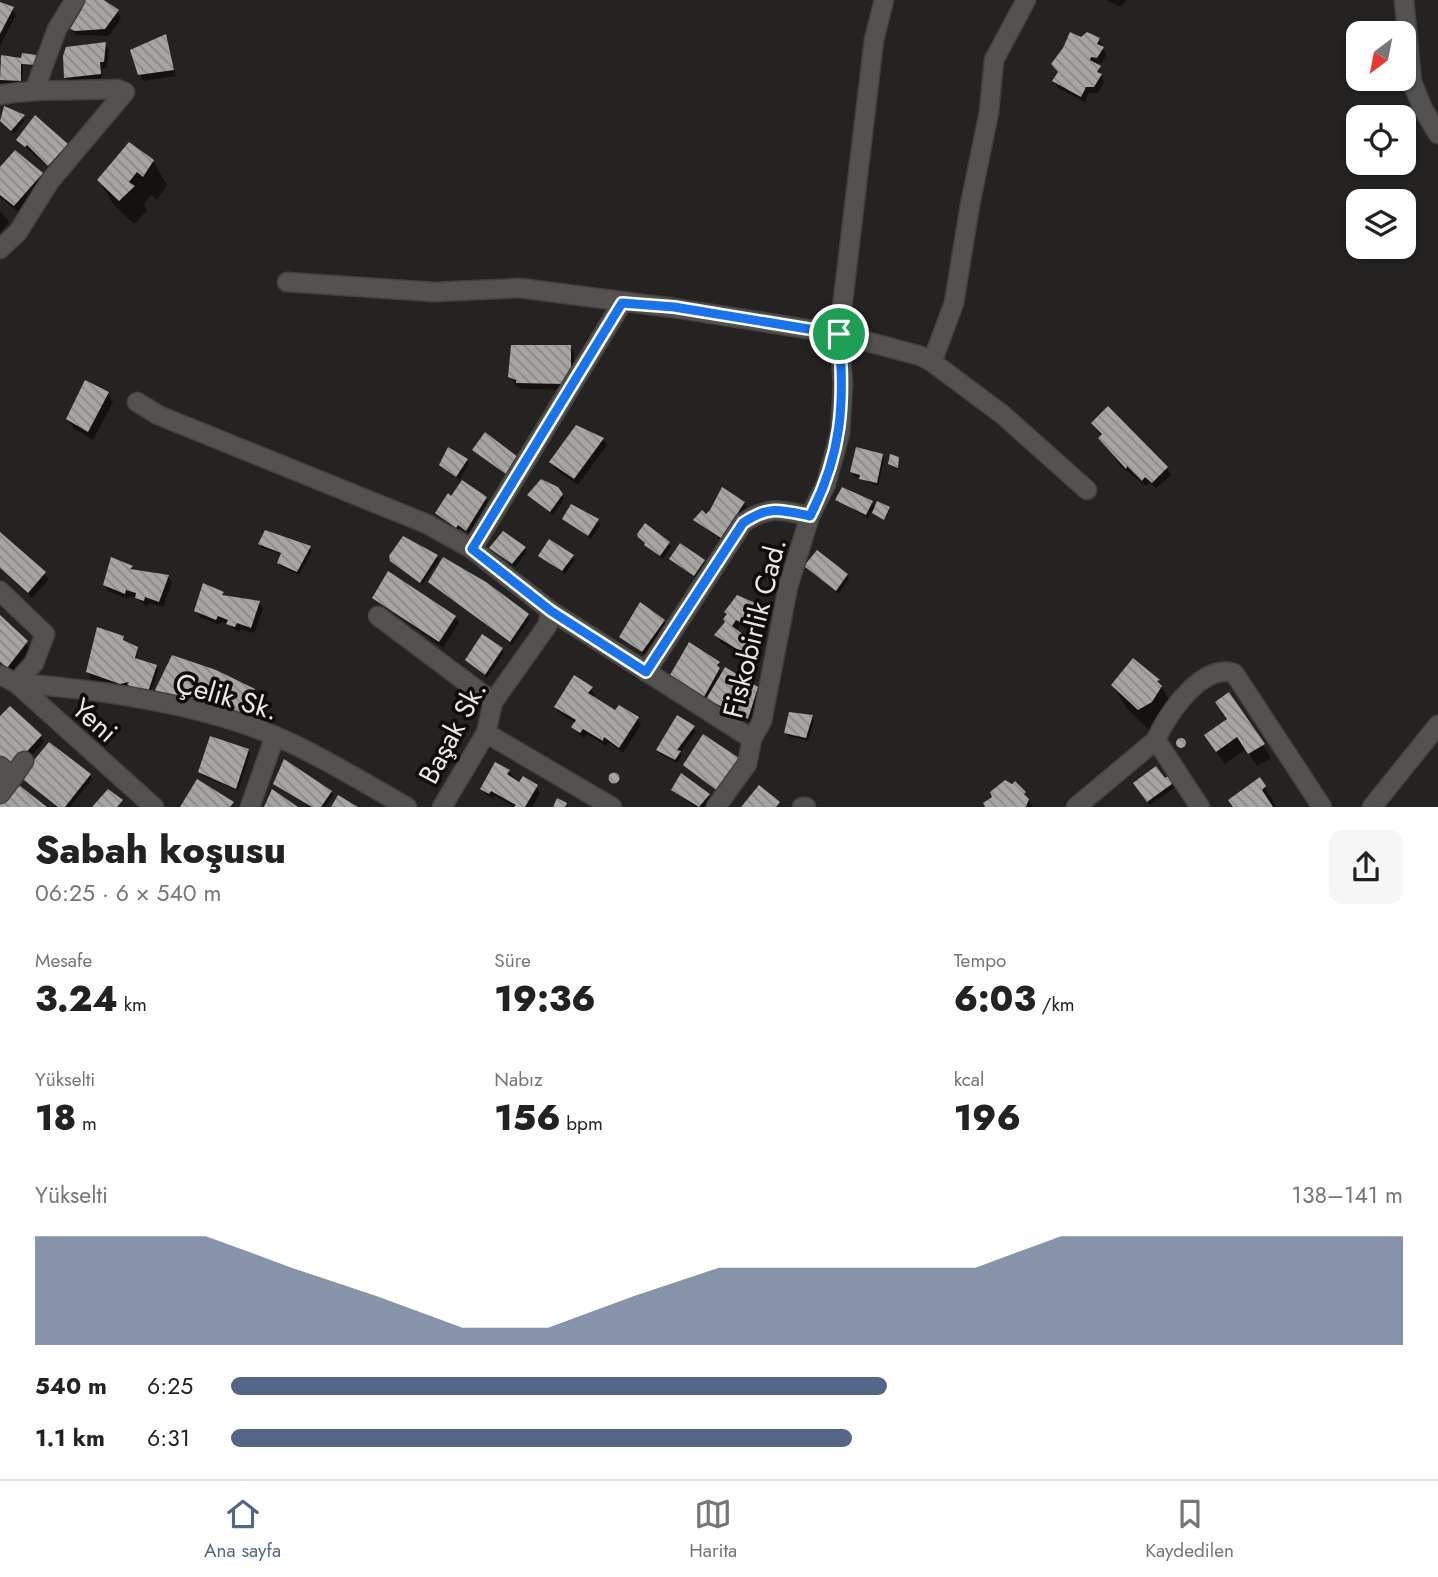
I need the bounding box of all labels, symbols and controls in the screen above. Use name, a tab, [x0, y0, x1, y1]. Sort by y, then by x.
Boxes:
north arrow	[1346, 21, 1416, 91]
map controls	[1346, 21, 1416, 259]
button: locate	[1346, 105, 1416, 175]
button: layers	[1346, 189, 1416, 259]
pin	[809, 304, 869, 364]
icon: arrive	[820, 315, 858, 353]
street label: Fiskobirlik Cad.	[712, 534, 797, 722]
street label: Çelik Sk.	[171, 662, 283, 731]
street label: Başak Sk.	[408, 673, 497, 791]
street label: Yeni	[63, 689, 127, 752]
text: Sabah koşusu	[35, 822, 286, 877]
button: share	[1329, 830, 1403, 904]
text: 06:25 · 6 × 540 m	[35, 876, 221, 910]
text: Mesafe	[35, 947, 92, 974]
text: Süre	[494, 947, 531, 974]
text: Tempo	[954, 947, 1006, 974]
text: 3.24	[35, 974, 118, 1024]
text: 19:36	[494, 974, 596, 1024]
text: 6:03	[954, 974, 1036, 1024]
text: km	[118, 991, 147, 1018]
text: /km	[1036, 991, 1075, 1018]
text: Yükselti	[35, 1066, 95, 1093]
text: Nabız	[494, 1066, 543, 1093]
text: kcal	[954, 1066, 984, 1093]
text: 18	[35, 1093, 76, 1143]
text: 156	[494, 1093, 561, 1143]
text: 196	[954, 1093, 1021, 1143]
text: m	[76, 1110, 97, 1137]
text: bpm	[561, 1110, 603, 1137]
text: Yükselti	[35, 1178, 108, 1212]
text: 138–141 m	[1292, 1178, 1403, 1212]
text: 540 m	[35, 1369, 107, 1403]
text: 6:25	[147, 1369, 193, 1403]
text: 1.1 km	[35, 1421, 105, 1455]
text: 6:31	[147, 1421, 190, 1455]
tab: Ana sayfa	[204, 1495, 281, 1564]
tab: Harita	[689, 1495, 737, 1564]
tab: Kaydedilen	[1145, 1495, 1234, 1564]

